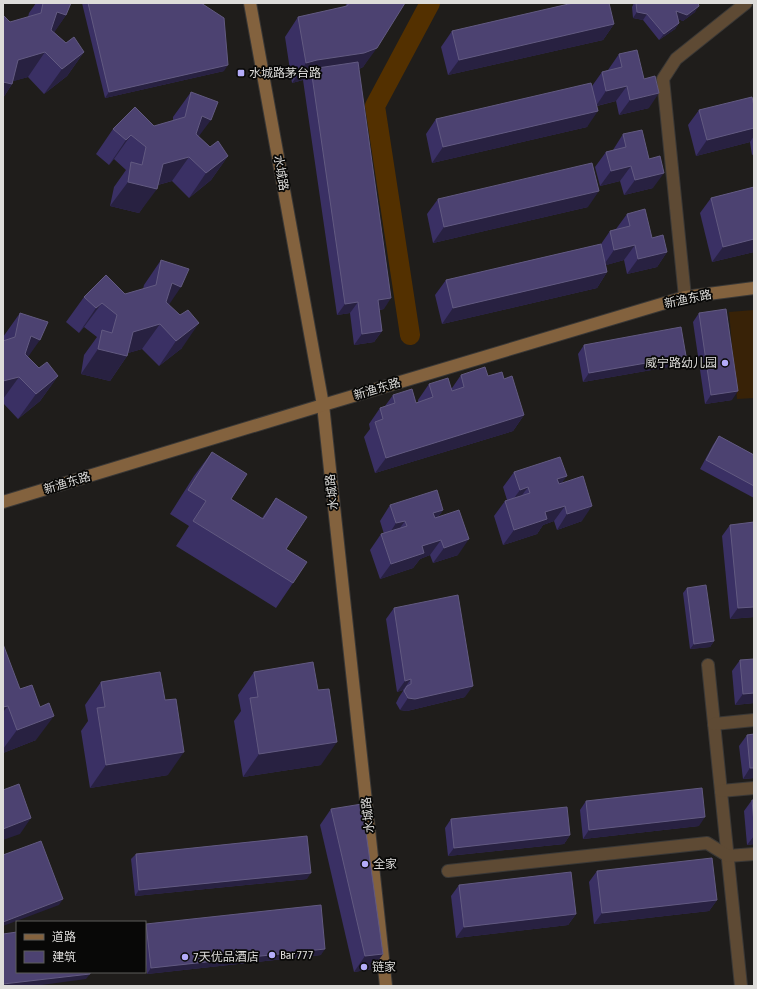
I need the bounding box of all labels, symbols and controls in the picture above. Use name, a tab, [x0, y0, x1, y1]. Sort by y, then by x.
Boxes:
place label: 水城路茅台路	[249, 66, 321, 80]
marker: 水城路茅台路	[236, 68, 246, 78]
street label: 水城路	[271, 154, 291, 192]
street label: 新渔东路	[663, 287, 713, 311]
place label: 威宁路幼儿园	[645, 356, 717, 370]
marker: 威宁路幼儿园	[720, 358, 730, 368]
street label: 新渔东路	[352, 375, 402, 403]
street label: 新渔东路	[42, 469, 92, 497]
street label: 水城路	[323, 473, 341, 511]
street label: 水城路	[359, 796, 377, 834]
place label: 全家	[373, 857, 397, 871]
marker: 全家	[360, 859, 370, 869]
legend	[16, 921, 146, 973]
text: 道路	[52, 930, 76, 944]
place label: Bar 777	[280, 948, 314, 962]
text: 建筑	[52, 950, 76, 964]
place label: 7天优品酒店	[193, 950, 259, 964]
marker: Bar 777	[267, 950, 277, 960]
marker: 7天优品酒店	[180, 952, 190, 962]
place label: 链家	[372, 960, 396, 974]
marker: 链家	[359, 962, 369, 972]

